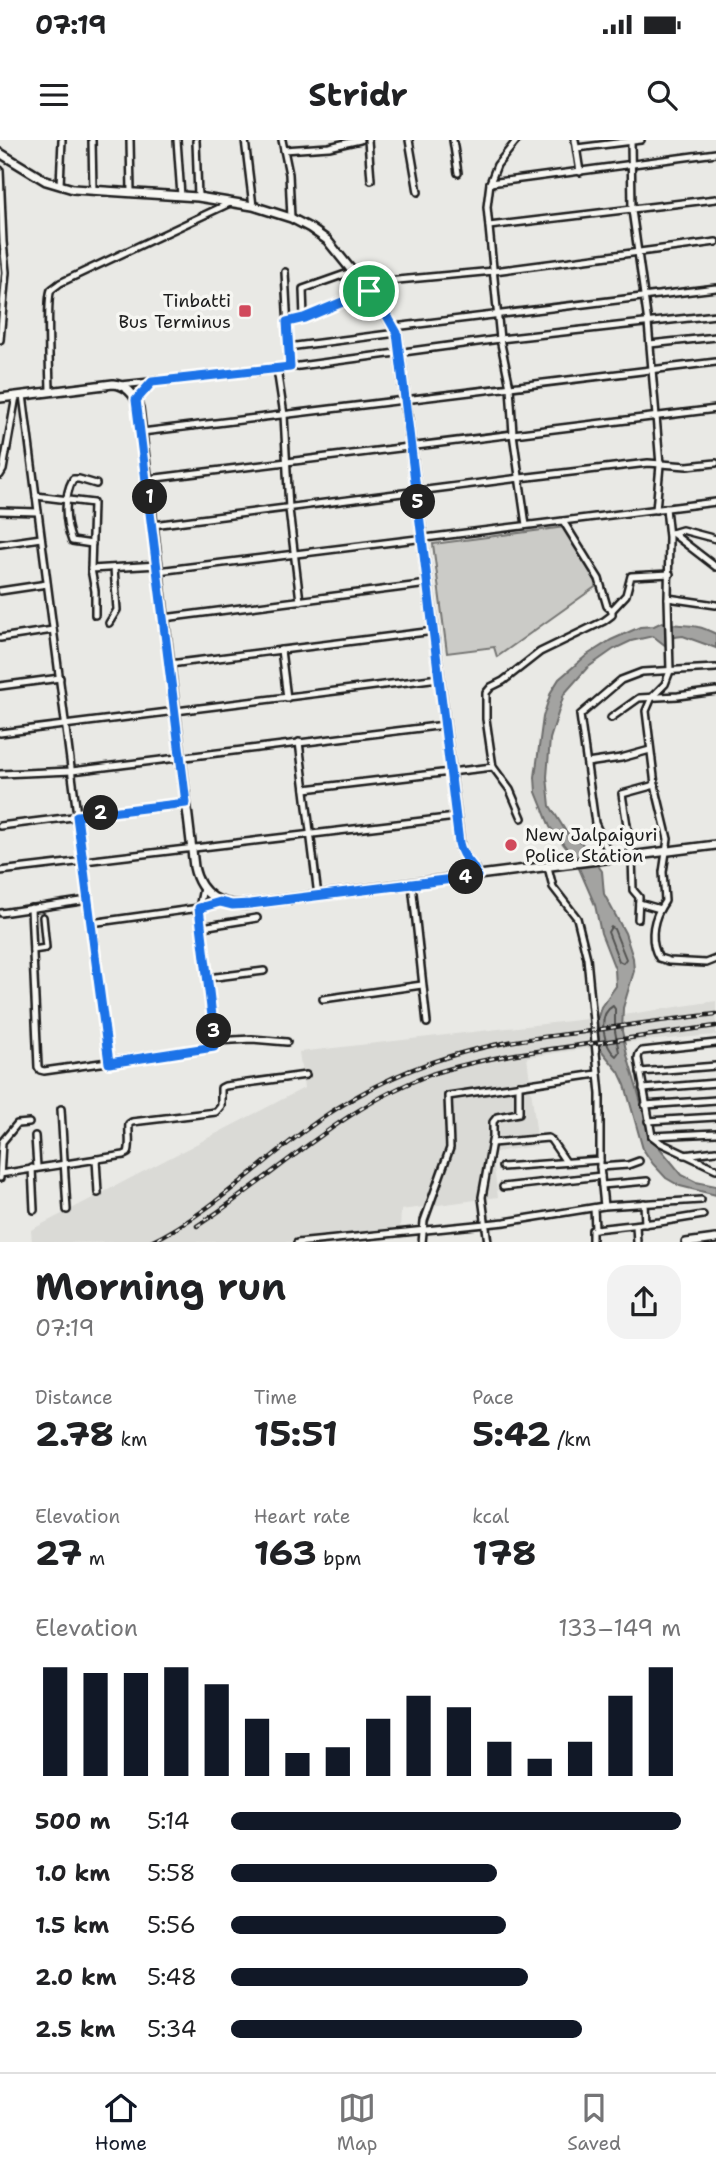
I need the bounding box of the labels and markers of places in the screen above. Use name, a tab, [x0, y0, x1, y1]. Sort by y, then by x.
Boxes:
pin	[339, 261, 399, 321]
place label: Tinbatti Bus Terminus	[118, 289, 231, 334]
marker: Tinbatti Bus Terminus	[237, 303, 253, 319]
pin: 1	[132, 480, 168, 514]
pin: 5	[400, 484, 436, 520]
pin: 2	[84, 796, 119, 830]
place label: New Jalpaiguri Police Station	[525, 823, 658, 868]
marker: New Jalpaiguri Police Station	[503, 837, 519, 853]
pin: 4	[448, 860, 484, 894]
pin: 3	[196, 1014, 232, 1048]

